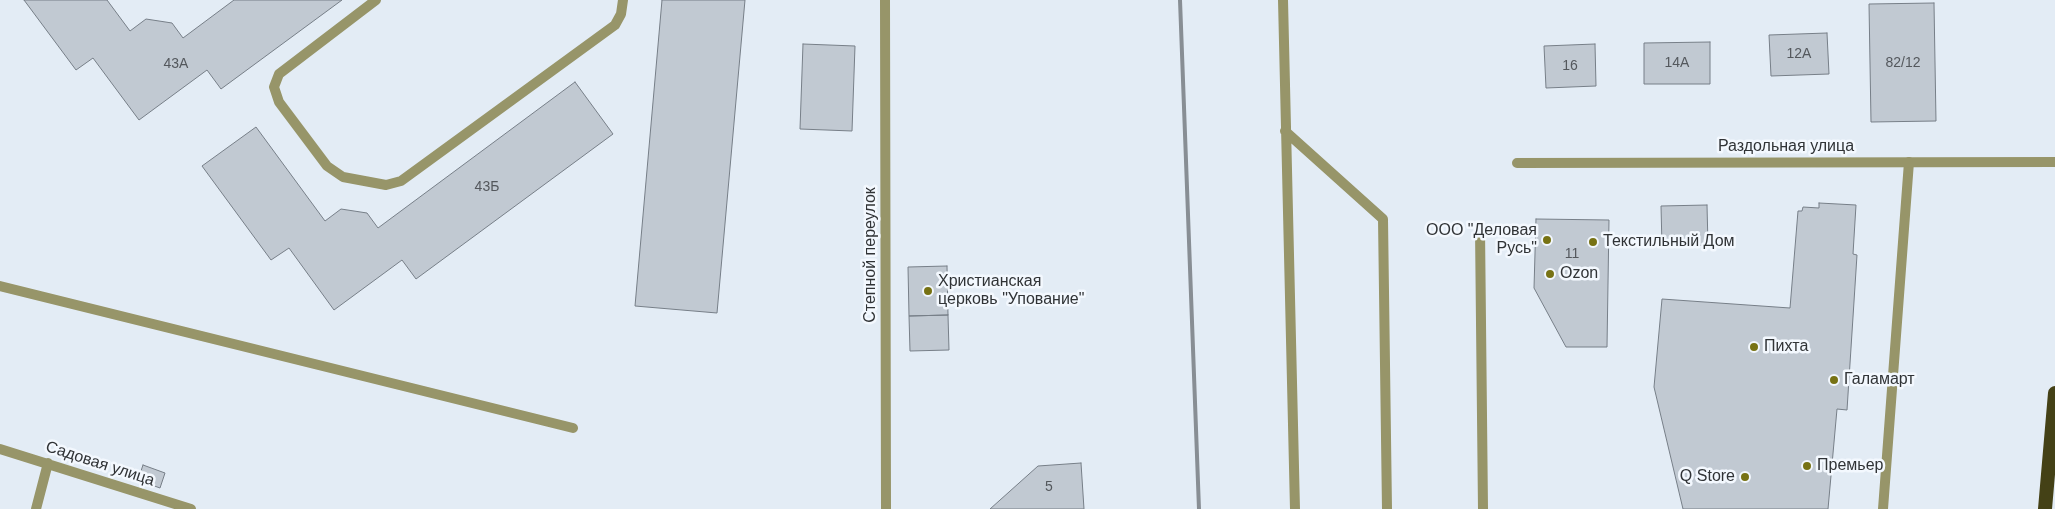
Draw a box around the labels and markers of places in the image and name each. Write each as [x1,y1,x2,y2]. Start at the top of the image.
place label: ООО "Деловая Русь" [1426,221,1537,259]
place label: Текстильный Дом [1603,232,1735,252]
marker: ООО "Деловая Русь" [1541,234,1553,246]
marker: Текстильный Дом [1587,236,1599,248]
place label: Ozon [1560,264,1598,284]
marker: Ozon [1544,268,1556,280]
place label: Христианская церковь "Упование" [938,272,1084,310]
marker: Христианская церковь "Упование" [922,285,934,297]
place label: Пихта [1764,337,1808,357]
marker: Пихта [1748,341,1760,353]
place label: Галамарт [1844,370,1915,390]
marker: Галамарт [1828,374,1840,386]
place label: Премьер [1817,456,1883,476]
marker: Премьер [1801,460,1813,472]
place label: Q Store [1680,467,1735,487]
marker: Q Store [1739,471,1751,483]

